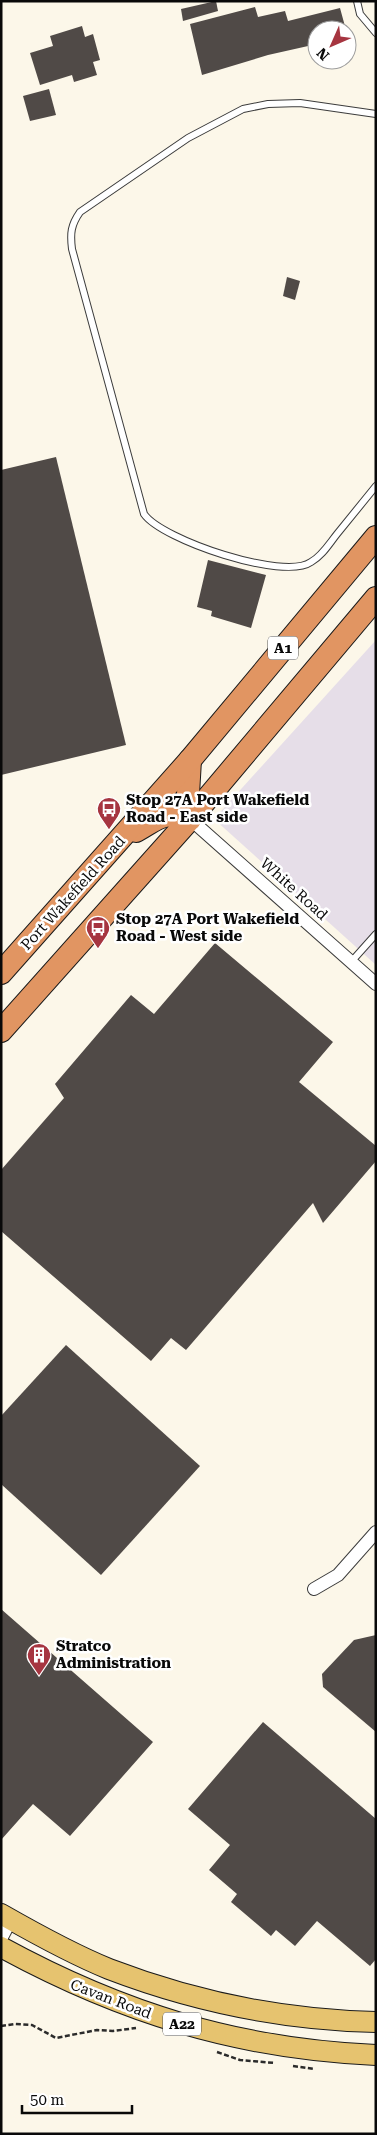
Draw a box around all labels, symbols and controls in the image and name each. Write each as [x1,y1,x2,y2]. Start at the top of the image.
north arrow [307,20,357,70]
text: N [313,45,332,64]
road number: A1 [268,636,298,660]
place label: Stop 27A Port Wakefield Road - East side [126,791,309,826]
bus stop icon: Stop 27A Port Wakefield Road - East side [96,796,122,830]
street label: Port Wakefield Road [17,832,129,954]
street label: White Road [257,854,332,924]
place label: Stop 27A Port Wakefield Road - West side [116,910,299,945]
bus stop icon: Stop 27A Port Wakefield Road - West side [85,915,111,949]
place label: Stratco Administration [56,1637,171,1672]
building icon: Stratco Administration [26,1642,52,1676]
street label: Cavan Road [68,1975,154,2023]
road number: A22 [163,2012,201,2036]
scale bar [22,2082,132,2114]
text: 50 m [30,2091,65,2109]

